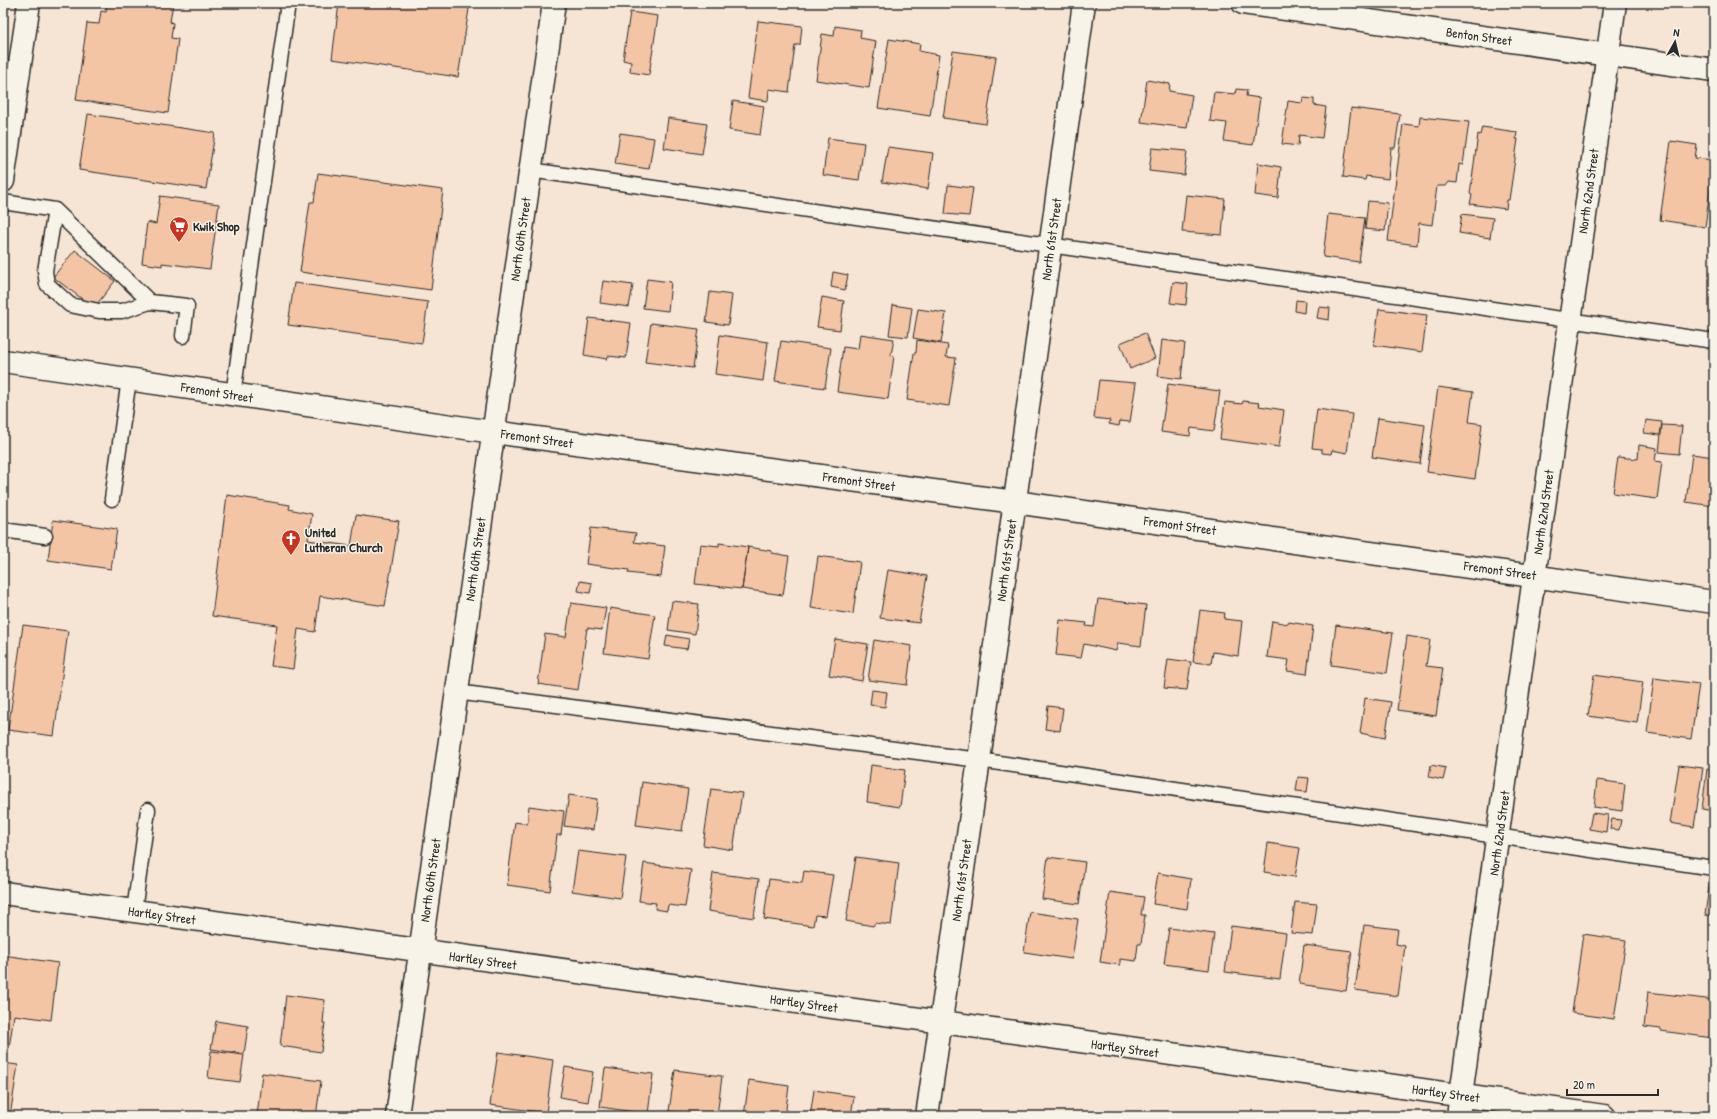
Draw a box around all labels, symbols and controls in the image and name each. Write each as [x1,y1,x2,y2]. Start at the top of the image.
street label: Benton Street [1445,22,1514,50]
north arrow [1655,22,1695,62]
text: N [1673,25,1680,39]
street label: North 62nd Street [1573,147,1603,235]
street label: North 60th Street [505,195,535,282]
street label: North 61st Street [1036,196,1066,281]
supermarket icon: Kwik Shop [168,215,190,243]
place label: Kwik Shop [193,217,240,236]
street label: Fremont Street [179,377,255,407]
street label: Fremont Street [499,424,575,452]
street label: Fremont Street [821,467,897,495]
street label: North 62nd Street [1528,468,1558,556]
street label: Fremont Street [1142,511,1218,539]
street label: North 60th Street [460,515,490,602]
street label: North 61st Street [991,517,1021,602]
place label: United Lutheran Church [305,523,383,556]
church icon: United Lutheran Church [280,528,302,556]
street label: Fremont Street [1462,556,1538,584]
street label: North 62nd Street [1484,789,1514,877]
street label: North 60th Street [415,836,445,923]
street label: North 61st Street [946,837,976,922]
street label: Hartley Street [127,901,197,929]
street label: Hartley Street [448,946,518,974]
street label: Hartley Street [769,989,839,1017]
street label: Hartley Street [1090,1034,1160,1062]
scale bar [1567,1071,1658,1097]
text: 20 m [1573,1076,1595,1093]
street label: Hartley Street [1411,1079,1481,1107]

